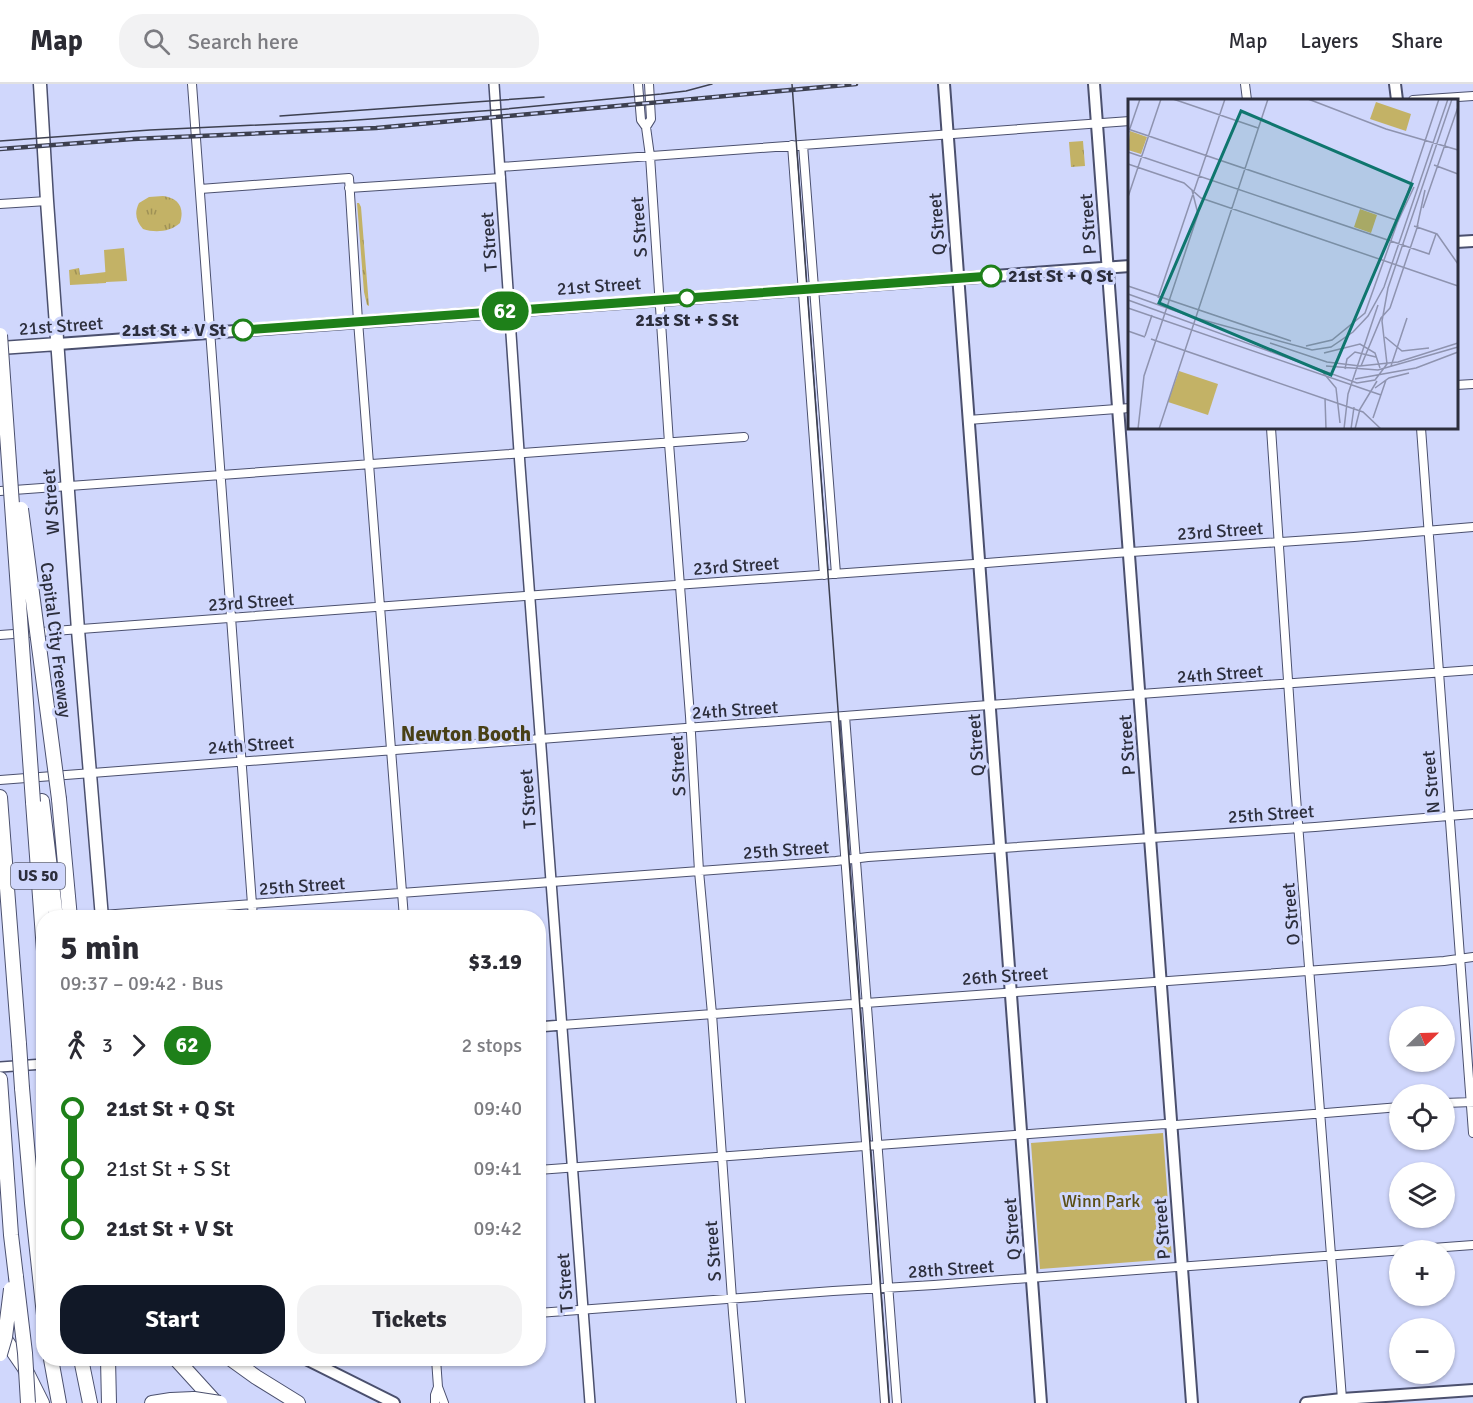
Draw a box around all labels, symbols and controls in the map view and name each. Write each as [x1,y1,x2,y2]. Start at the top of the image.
search box [119,14,539,68]
text: Map [30,24,83,58]
icon: search [140,25,173,58]
text: Search here [188,28,299,55]
text: Map [1229,28,1267,54]
text: Layers [1300,28,1358,54]
text: Share [1391,28,1443,54]
inset map [1128,99,1458,429]
street label: Q Street [924,192,950,256]
street label: P Street [1075,193,1101,255]
street label: S Street [626,196,652,258]
street label: T Street [476,211,502,273]
marker: 21st St + Q St [980,265,1002,287]
place label: 21st St + Q St [1008,265,1114,287]
street label: 21st Street [556,272,642,300]
marker: 21st St + S St [678,289,696,307]
line badge: 62 [478,292,532,330]
text: 62 [494,298,516,324]
place label: 21st St + S St [635,309,739,331]
street label: 21st Street [18,312,104,340]
place label: 21st St + V St [122,319,226,341]
marker: 21st St + V St [232,319,254,341]
street label: W Street [38,468,64,536]
street label: 23rd Street [1176,517,1264,545]
street label: 23rd Street [692,552,780,580]
street label: Capital City Freeway [36,561,77,720]
street label: 23rd Street [207,588,295,616]
street label: 24th Street [1176,660,1264,688]
street label: 24th Street [691,696,779,724]
street label: Q Street [963,713,989,777]
street label: P Street [1114,714,1140,776]
district label: Newton Booth [401,721,531,747]
street label: 24th Street [207,731,295,759]
street label: S Street [665,735,691,797]
street label: N Street [1417,750,1445,814]
street label: T Street [515,768,541,830]
street label: 25th Street [1227,800,1315,828]
street label: 25th Street [742,836,830,864]
road number: US 50 [11,863,65,889]
street label: 25th Street [258,872,346,900]
street label: O Street [1277,882,1305,946]
text: 5 min [60,928,140,969]
text: $3.19 [468,948,522,975]
street label: 26th Street [961,962,1049,990]
text: 09:37 – 09:42 · Bus [60,971,223,996]
north arrow [1389,1006,1455,1072]
map controls [1389,1006,1455,1384]
icon: walk [60,1029,93,1062]
icon: forward [122,1029,155,1062]
text: 62 [176,1032,199,1058]
text: 3 [102,1033,113,1058]
text: 2 stops [461,1033,522,1058]
button: locate [1389,1084,1455,1150]
text: 21st St + Q St [106,1095,235,1122]
text: 09:40 [473,1096,522,1121]
text: 21st St + S St [106,1155,230,1182]
text: 09:41 [473,1156,522,1181]
button: layers [1389,1162,1455,1228]
park label: Winn Park [1062,1190,1140,1212]
street label: Q Street [999,1197,1025,1261]
street label: P Street [1149,1198,1175,1260]
text: 21st St + V St [106,1215,233,1242]
text: 09:42 [473,1216,522,1241]
street label: S Street [700,1220,726,1282]
button: + [1389,1240,1455,1306]
street label: T Street [552,1252,578,1314]
street label: 28th Street [907,1255,995,1283]
button: Start [60,1285,285,1354]
button: Tickets [297,1285,522,1354]
button: − [1389,1318,1455,1384]

